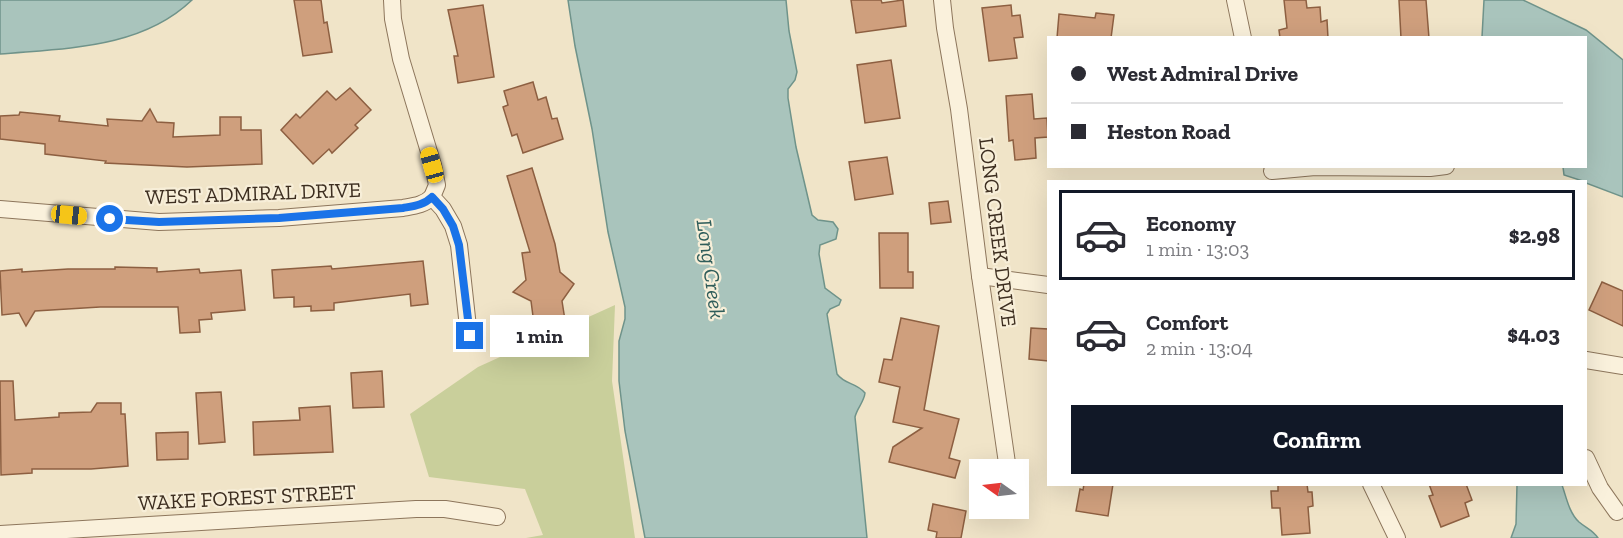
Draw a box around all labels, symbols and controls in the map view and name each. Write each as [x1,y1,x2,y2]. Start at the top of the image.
text: West Admiral Drive [1107,60,1298,87]
text: Heston Road [1107,118,1231,145]
street label: LONG CREEK DRIVE [974,136,1022,328]
car [418,145,446,185]
street label: WEST ADMIRAL DRIVE [145,177,361,209]
car [50,204,88,226]
route start [96,205,123,232]
icon: car [1074,208,1128,262]
text: Economy [1146,210,1236,237]
water label: Long Creek [691,218,731,321]
text: $2.98 [1509,222,1560,249]
text: 1 min · 13:03 [1146,237,1249,261]
icon: car [1074,307,1128,361]
text: Comfort [1146,309,1228,336]
callout: 1 min [491,315,590,357]
text: $4.03 [1507,321,1560,348]
route end [456,322,483,349]
text: 1 min [516,324,563,348]
text: 2 min · 13:04 [1146,336,1253,360]
button: Confirm [1071,405,1563,474]
north arrow [969,459,1029,519]
map controls [969,459,1029,519]
street label: WAKE FOREST STREET [137,479,357,515]

